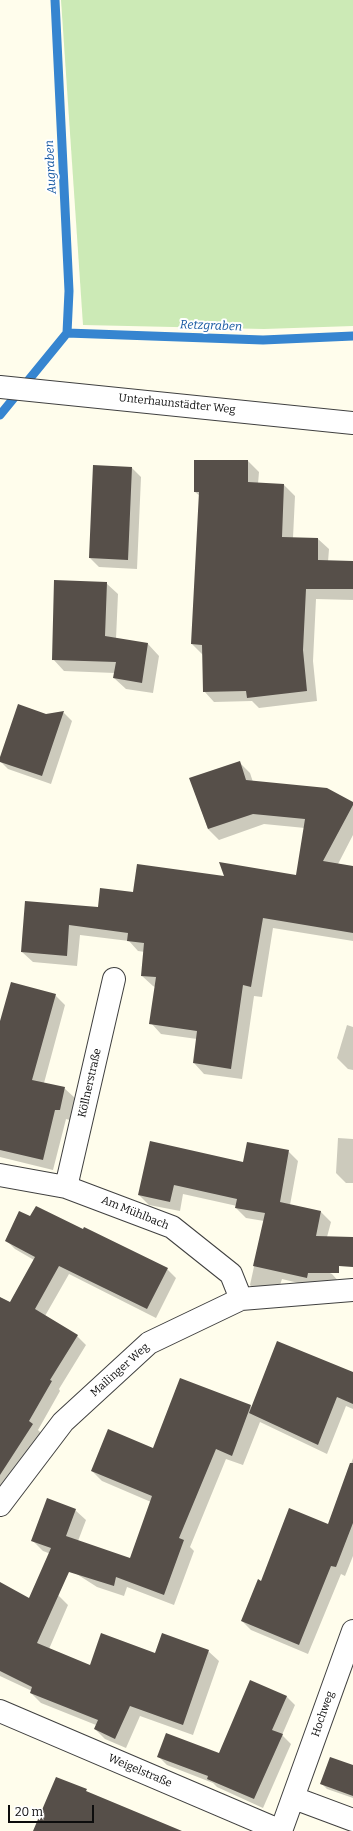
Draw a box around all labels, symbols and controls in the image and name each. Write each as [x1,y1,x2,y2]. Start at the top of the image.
water label: Augraben [42,140,60,194]
water label: Retzgraben [180,318,242,334]
street label: Unterhaunstädter Weg [118,391,236,417]
street label: Köllnerstraße [76,1047,104,1119]
street label: Am Mühlbach [99,1193,171,1233]
street label: Mailinger Weg [88,1340,152,1400]
street label: Hochweg [309,1689,337,1739]
street label: Weigelstraße [106,1752,174,1790]
scale bar [10,1797,96,1823]
text: 20 m [15,1805,43,1819]

